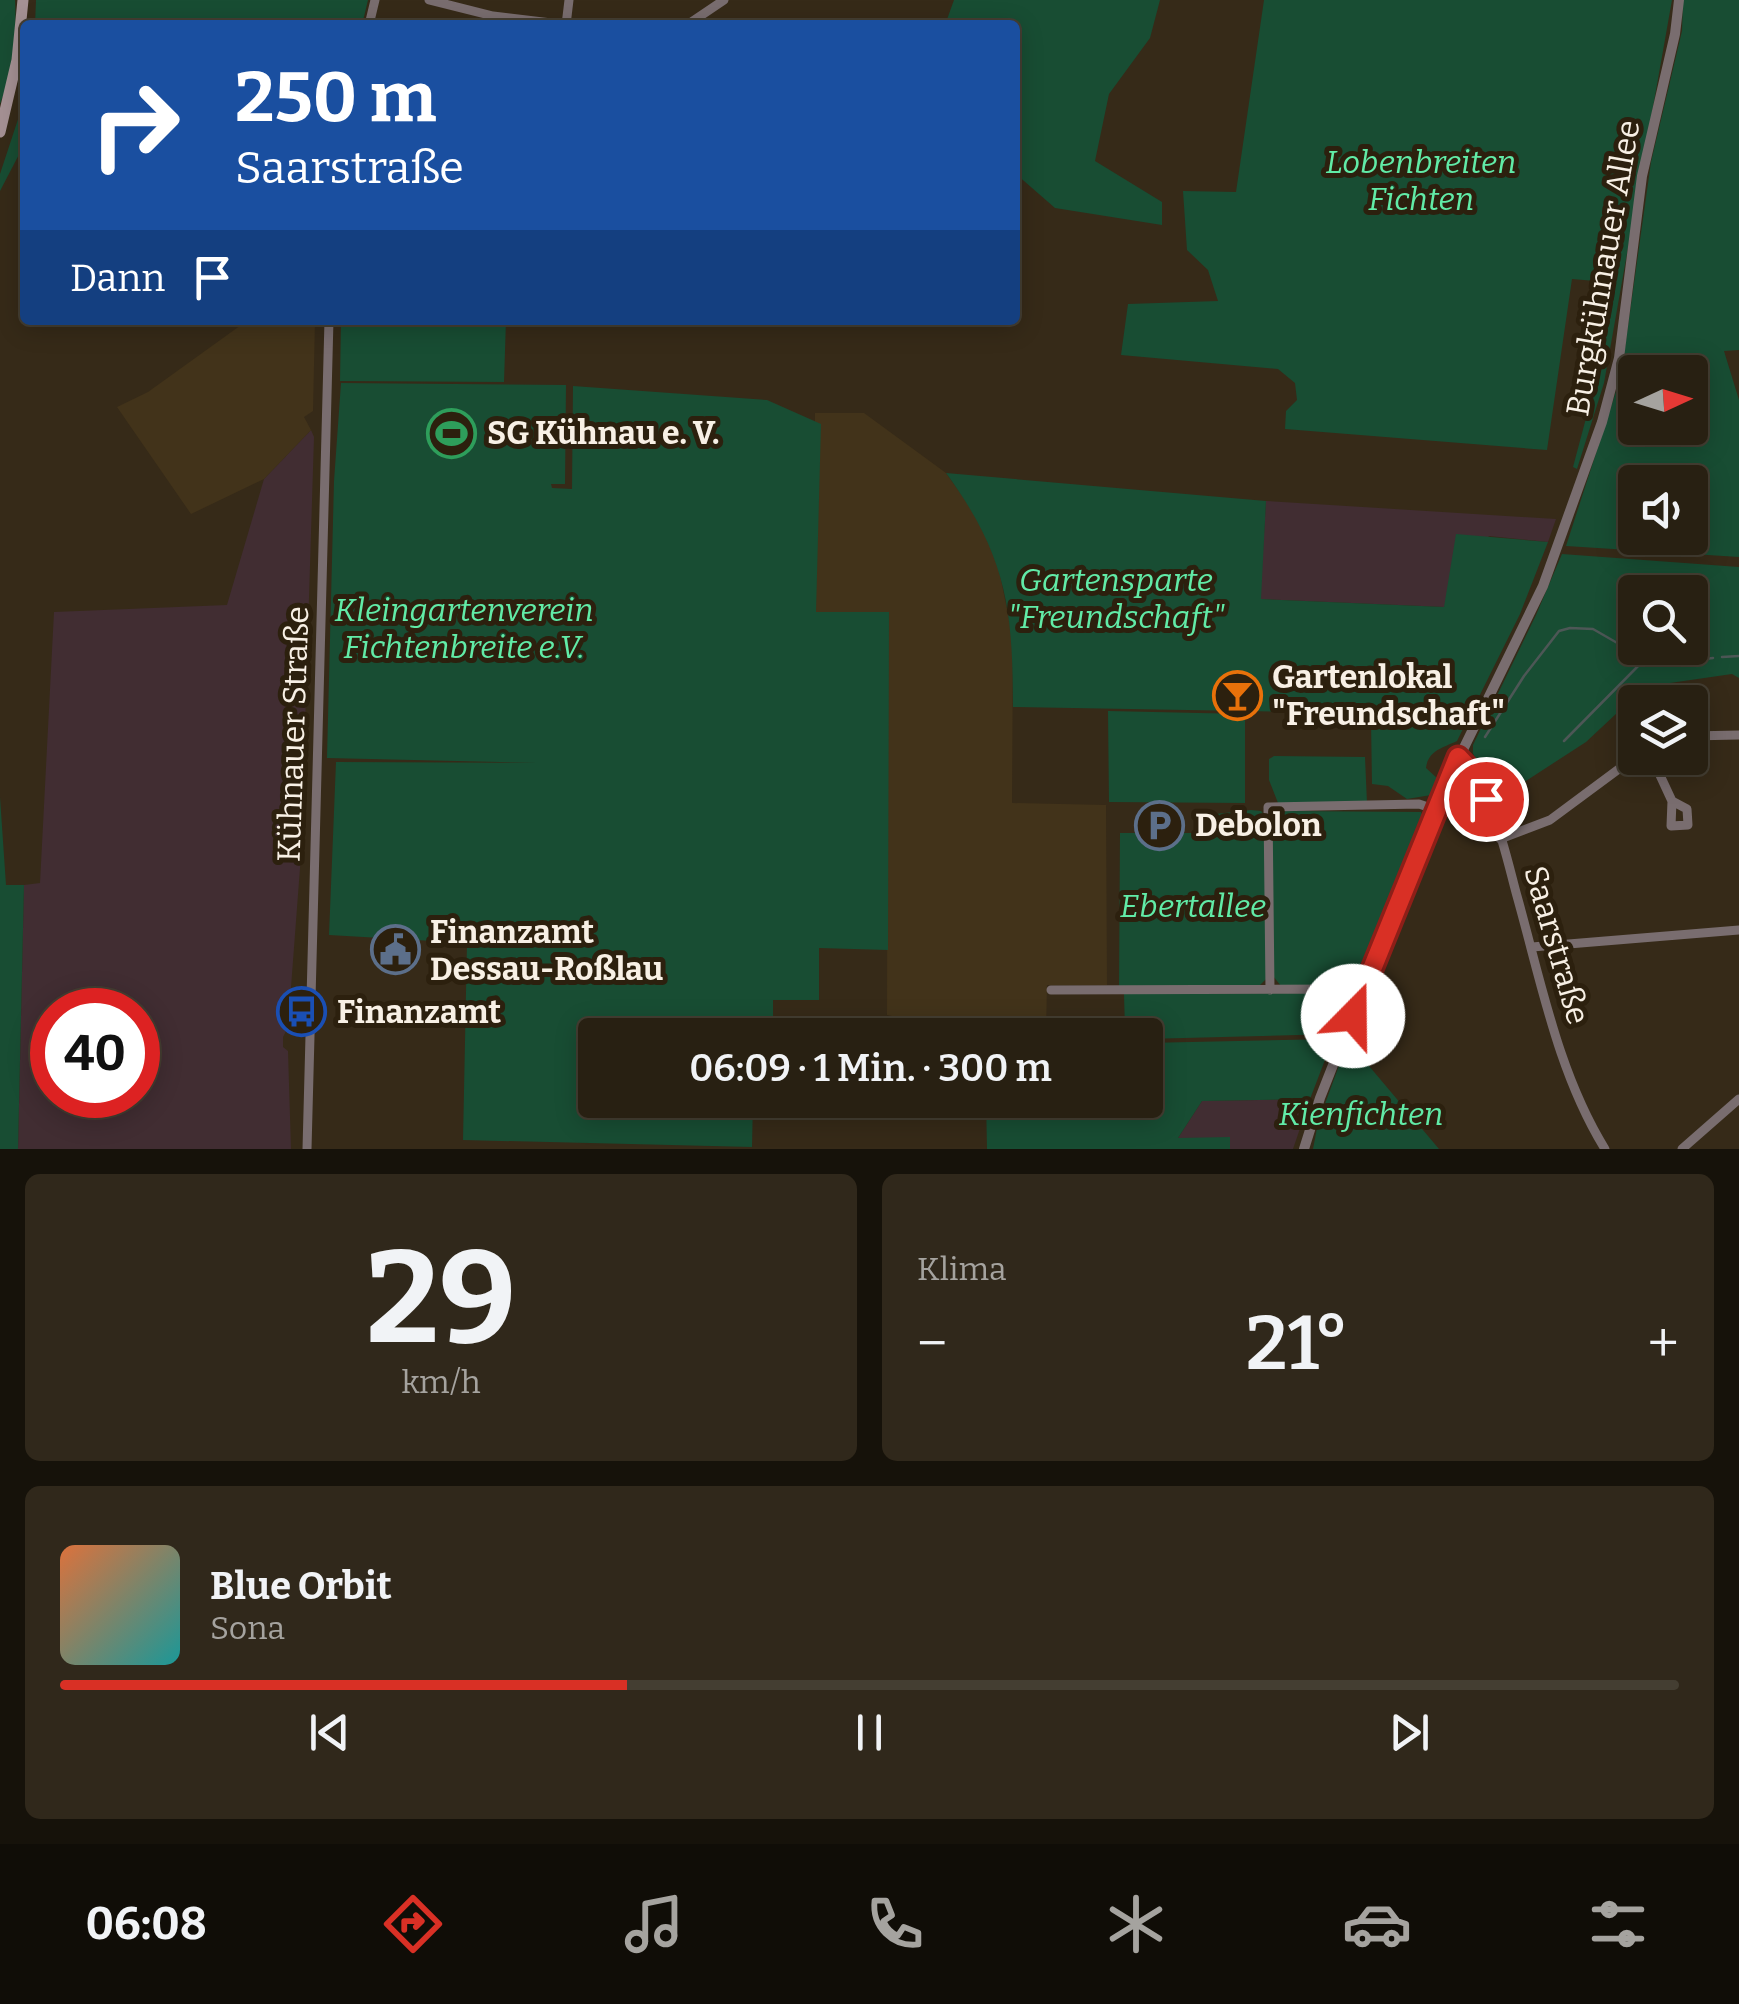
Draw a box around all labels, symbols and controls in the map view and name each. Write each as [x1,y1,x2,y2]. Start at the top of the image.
text: 250 m [235,56,437,140]
icon: right [70,60,200,190]
street label: Burgkühnauer Allee [1558,117,1648,419]
text: Saarstraße [235,141,464,195]
park label: Lobenbreiten Fichten [1326,143,1516,218]
icon: arrive [185,250,240,305]
text: Dann [70,255,165,301]
north arrow [1618,355,1708,445]
map controls [1618,355,1708,775]
sports icon: SG Kühnau e. V. [426,407,478,459]
place label: SG Kühnau e. V. [487,414,720,452]
button: sound [1618,465,1708,555]
park label: Gartensparte "Freundschaft" [1008,561,1225,636]
button: search [1618,575,1708,665]
park label: Kleingartenverein Fichtenbreite e.V. [334,591,594,666]
street label: Kühnauer Straße [270,605,316,863]
place label: Gartenlokal "Freundschaft" [1272,658,1505,733]
bar icon: Gartenlokal "Freundschaft" [1211,669,1263,721]
button: layers [1618,685,1708,775]
pin [1444,757,1529,842]
icon: arrive [1459,772,1514,827]
parking icon: Debolon [1134,799,1186,851]
place label: Debolon [1195,806,1322,844]
street label: Saarstraße [1516,862,1598,1028]
park label: Ebertallee [1120,887,1266,925]
place label: Finanzamt Dessau-Roßlau [430,913,663,988]
public building icon: Finanzamt Dessau-Roßlau [369,924,421,976]
position arrow [1301,964,1405,1068]
bus stop icon: Finanzamt [276,986,328,1038]
speed limit sign: 40 [30,988,160,1118]
place label: Finanzamt [337,993,502,1031]
text: 06:09 · 1 Min. · 300 m [689,1045,1052,1091]
park label: Kienfichten [1279,1095,1443,1133]
text: 29 [366,1220,516,1376]
text: Klima [917,1250,1006,1288]
text: 21° [1246,1299,1349,1389]
text: − [917,1311,947,1377]
text: + [1648,1311,1679,1377]
text: km/h [401,1363,481,1401]
text: Blue Orbit [210,1563,392,1609]
text: Sona [210,1609,285,1647]
icon: previous [302,1705,357,1760]
icon: pause [842,1705,897,1760]
icon: next [1382,1705,1437,1760]
icon: directions [378,1889,448,1959]
icon: music [619,1889,689,1959]
icon: phone [860,1889,930,1959]
icon: climate [1101,1889,1171,1959]
icon: car [1342,1889,1412,1959]
icon: filters [1583,1889,1653,1959]
text: 06:08 [86,1897,207,1951]

